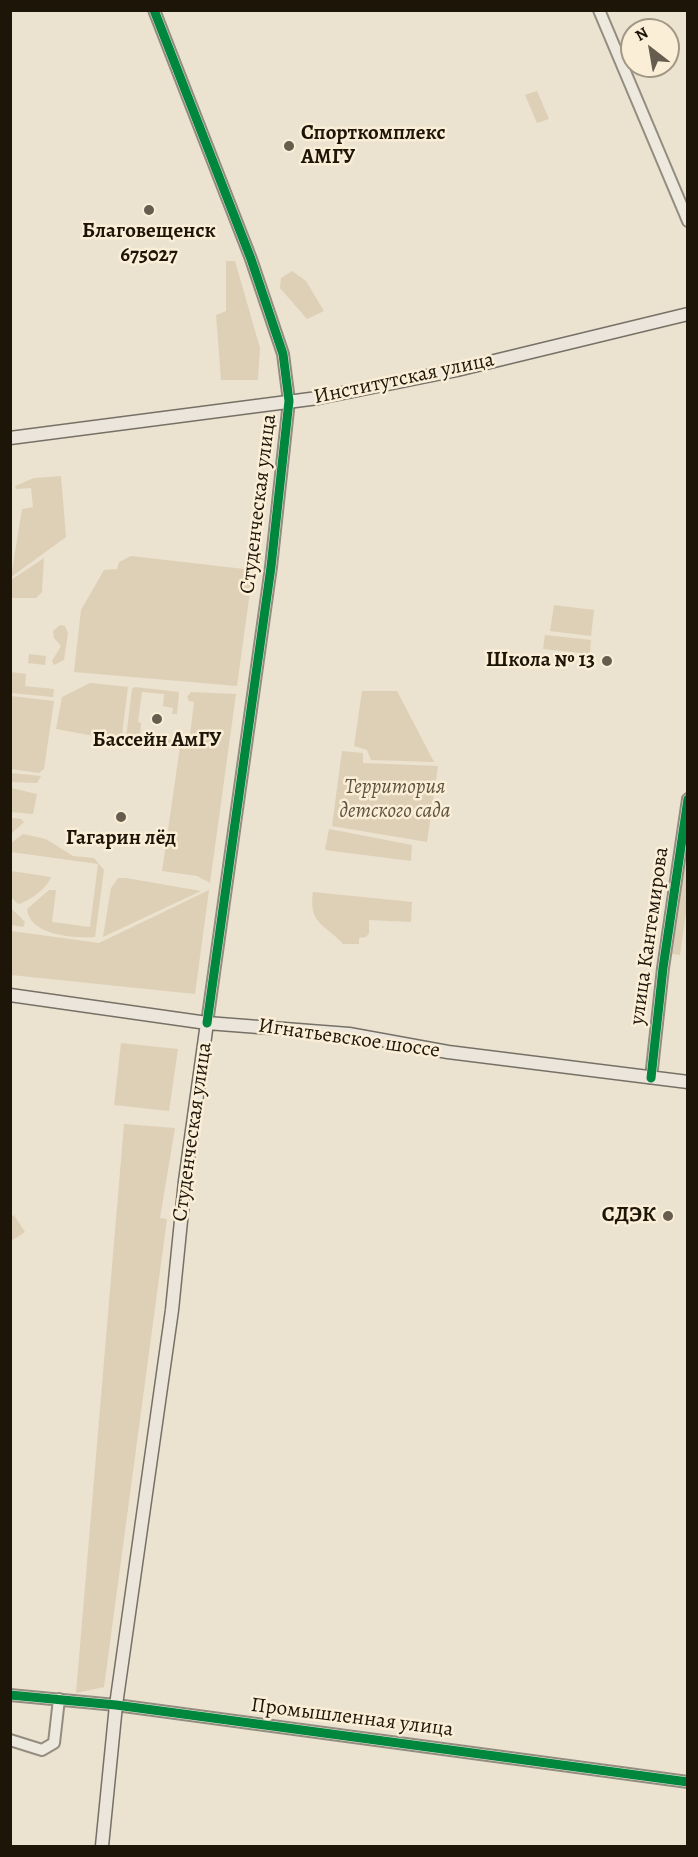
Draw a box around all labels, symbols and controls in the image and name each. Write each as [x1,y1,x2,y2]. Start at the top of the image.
north arrow [620,18,680,78]
text: N [631,22,652,47]
place label: Спорткомплекс АМГУ [301,121,446,171]
marker: Спорткомплекс АМГУ [282,139,296,153]
marker: Благовещенск 675027 [142,203,156,217]
place label: Благовещенск 675027 [82,219,216,269]
street label: Институтская улица [311,348,497,410]
street label: Студенческая улица [235,413,283,595]
place label: Школа № 13 [486,648,595,674]
marker: Школа № 13 [600,654,614,668]
marker: Бассейн АмГУ [150,712,164,726]
place label: Бассейн АмГУ [93,728,221,754]
park label: Территория детского сада [340,775,450,825]
marker: Гагарин лёд [114,810,128,824]
place label: Гагарин лёд [66,826,176,852]
street label: улица Кантемирова [625,845,675,1027]
street label: Игнатьевское шоссе [257,1014,441,1064]
street label: Студенческая улица [168,1041,218,1223]
place label: СДЭК [602,1203,656,1229]
marker: СДЭК [661,1209,675,1223]
street label: Промышленная улица [249,1693,455,1743]

